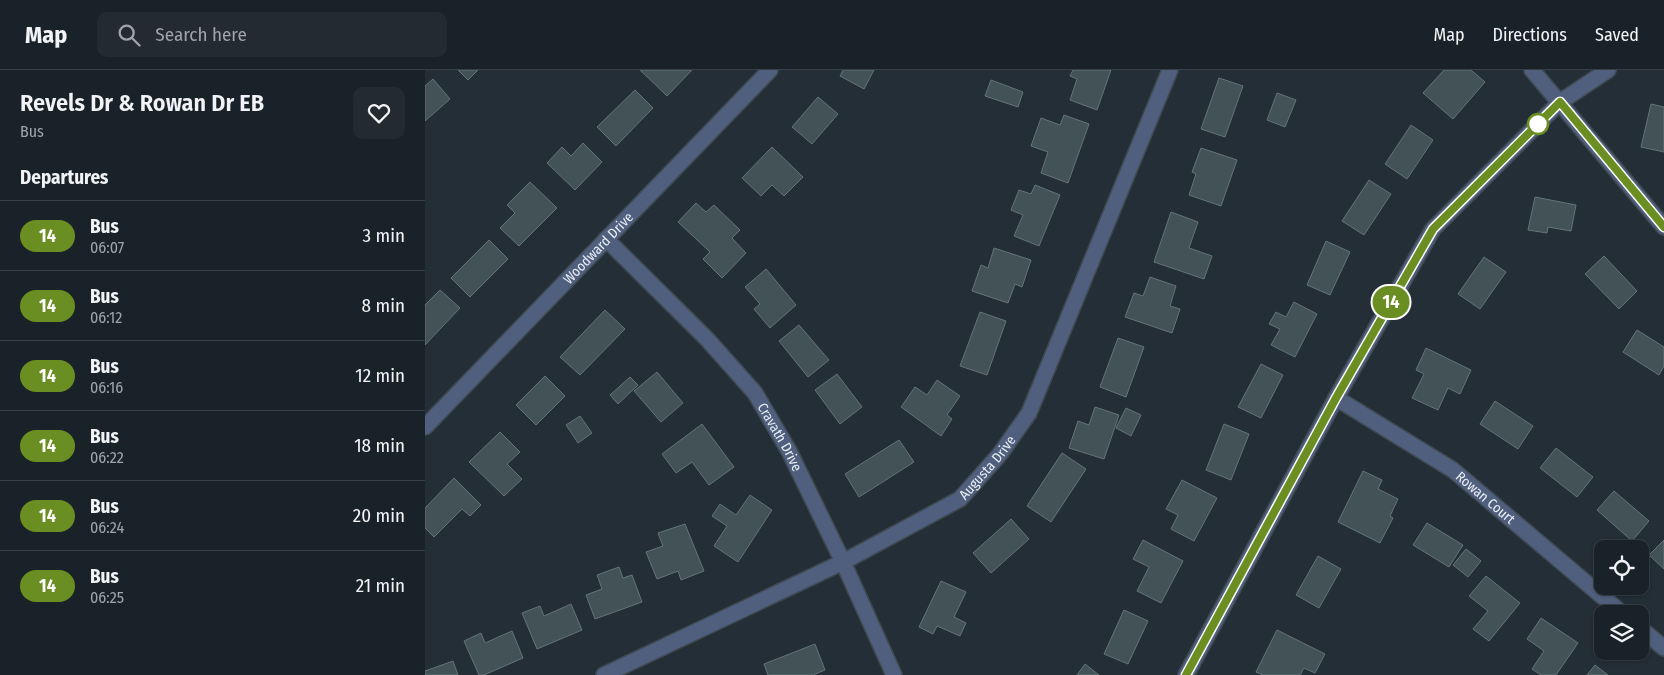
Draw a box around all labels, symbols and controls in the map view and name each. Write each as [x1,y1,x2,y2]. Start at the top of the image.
search box [97,12,447,57]
text: Map [25,21,67,49]
icon: search [115,21,143,49]
text: Search here [155,23,247,46]
text: Map [1433,24,1465,46]
text: Directions [1493,24,1567,46]
text: Saved [1595,24,1639,46]
button: heart [353,87,405,139]
text: Revels Dr & Rowan Dr EB [20,89,264,117]
unlabelled marker [1527,113,1549,135]
text: Bus [20,122,44,141]
text: Departures [20,166,108,189]
street label: Woodward Drive [559,208,637,287]
text: Bus [90,215,119,238]
text: 3 min [363,224,405,247]
text: 14 [39,225,56,247]
text: 06:07 [90,238,124,257]
text: Bus [90,285,119,308]
line badge: 14 [1369,286,1413,318]
text: 14 [1383,291,1399,313]
text: 8 min [362,294,405,317]
text: 14 [39,295,56,317]
text: 06:12 [90,308,122,327]
text: Bus [90,355,119,378]
text: 12 min [355,364,405,387]
text: 14 [39,365,56,387]
text: 06:16 [90,378,123,397]
street label: Cravath Drive [754,400,806,474]
text: Bus [90,425,119,448]
street label: Augusta Drive [955,432,1019,503]
text: 18 min [354,434,405,457]
text: 14 [39,435,56,457]
text: 06:22 [90,448,124,467]
street label: Rowan Court [1452,468,1519,528]
text: Bus [90,495,119,518]
text: 20 min [353,504,405,527]
text: 14 [39,505,56,527]
text: 06:24 [90,518,124,537]
map controls [1594,540,1649,660]
button: locate [1594,540,1649,595]
text: Bus [90,565,119,588]
text: 21 min [356,574,405,597]
text: 14 [39,575,56,597]
text: 06:25 [90,588,124,607]
button: layers [1594,605,1649,660]

